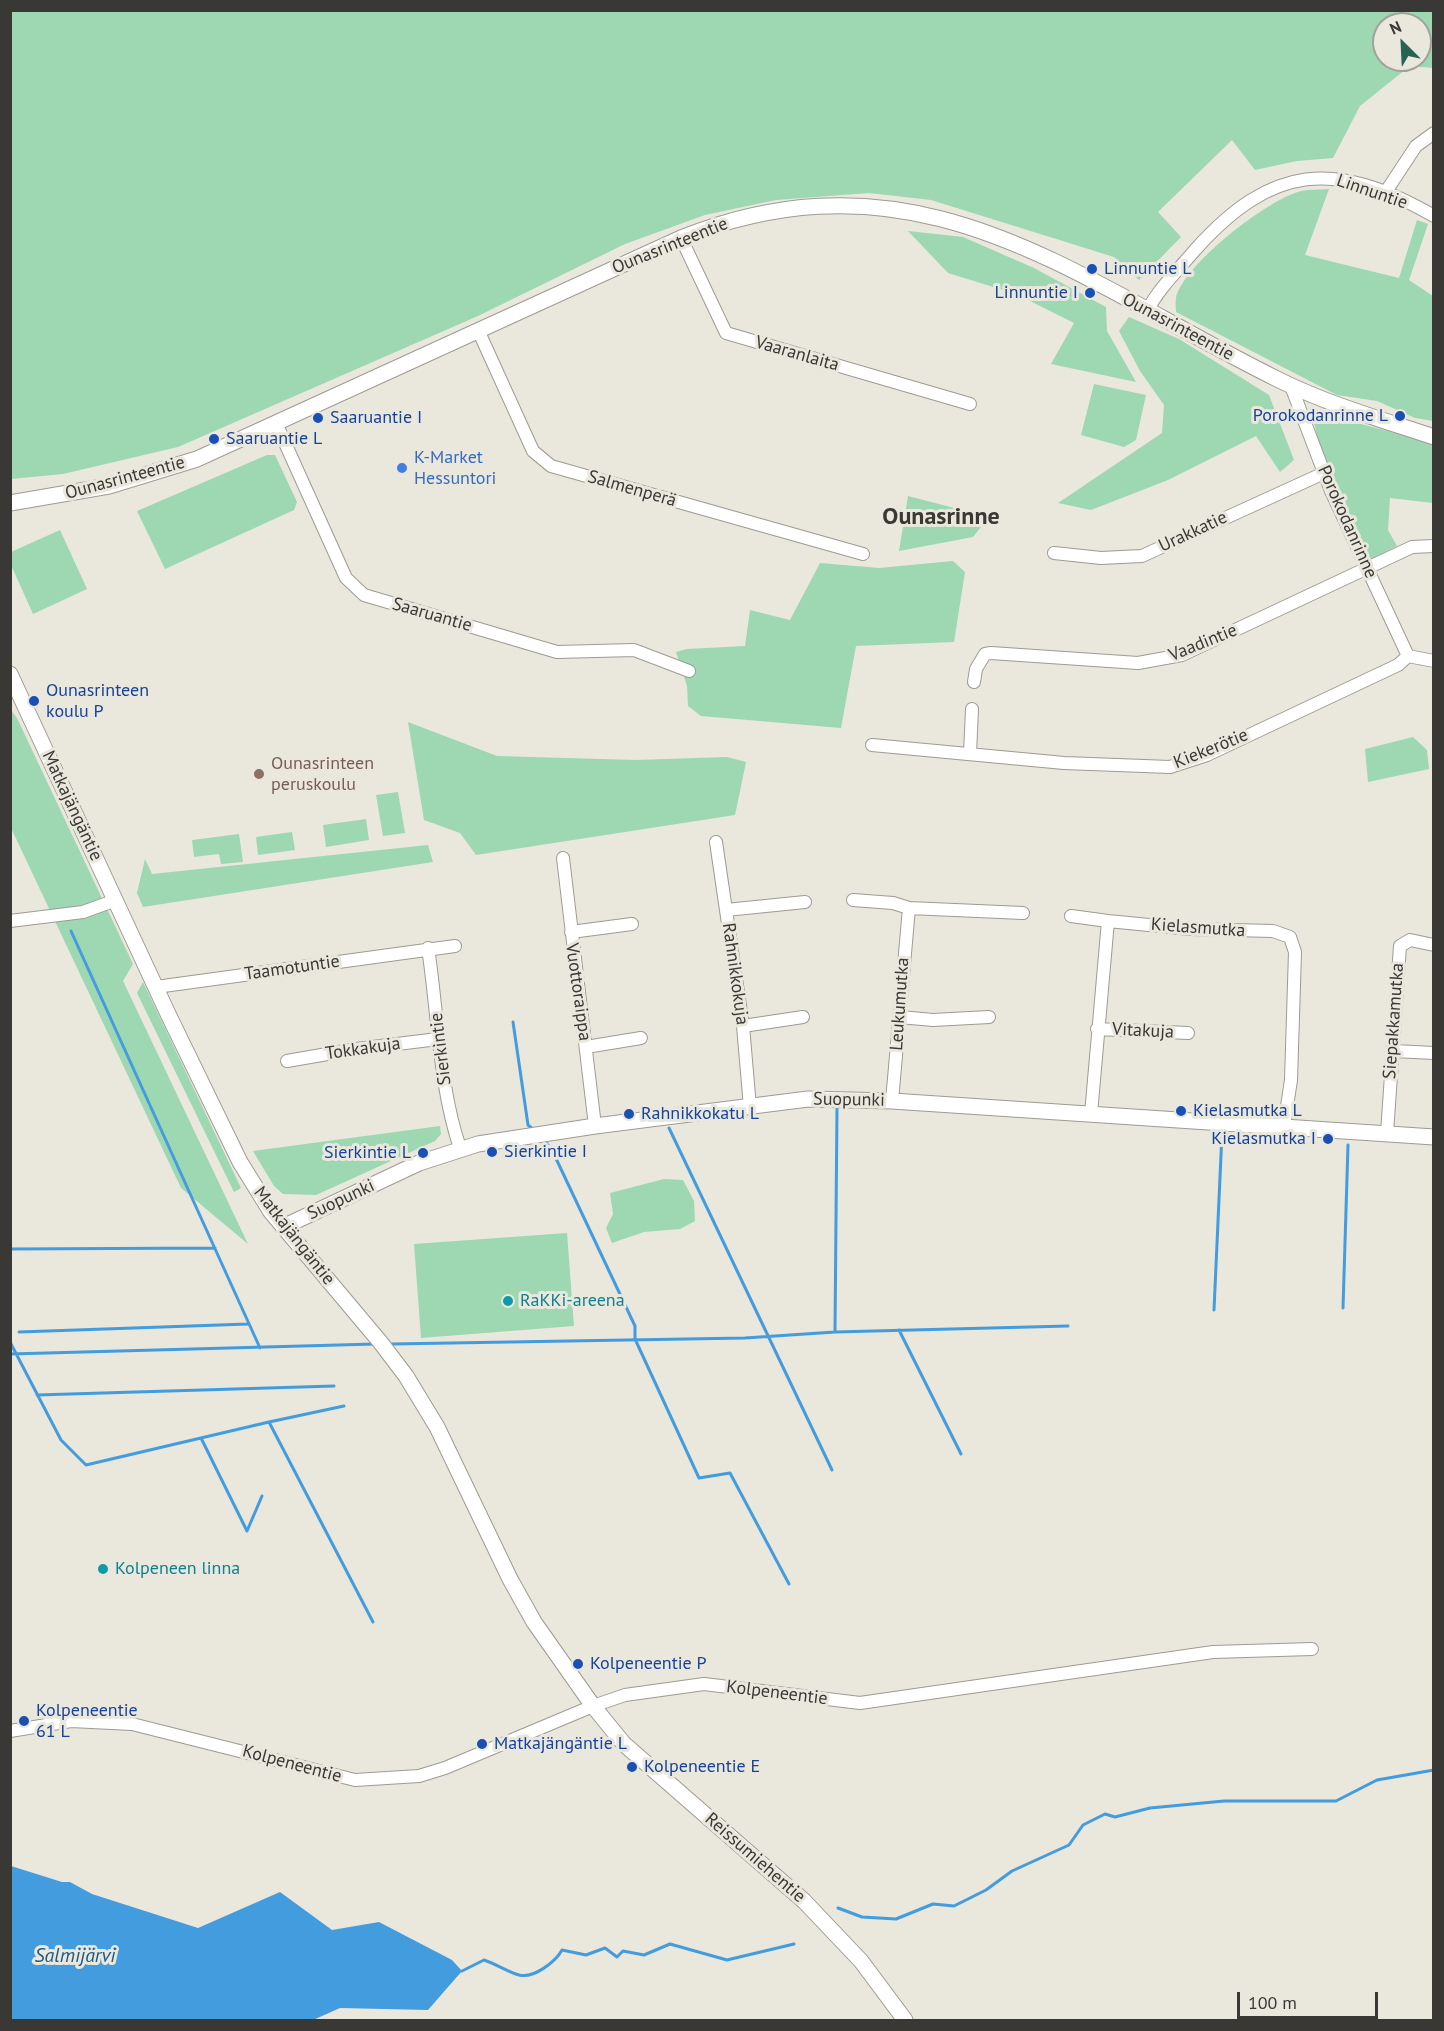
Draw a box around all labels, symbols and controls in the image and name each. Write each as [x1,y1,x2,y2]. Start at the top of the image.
north arrow [1372,12,1432,72]
text: N [1387,16,1404,39]
street label: Linnuntie [1334,170,1410,214]
street label: Ounasrinteentie [609,213,731,279]
place label: Linnuntie L [1104,258,1192,280]
marker: Linnuntie L [1085,262,1099,276]
place label: Linnuntie I [995,282,1078,304]
marker: Linnuntie I [1083,286,1097,300]
street label: Ounasrinteentie [1119,289,1237,365]
street label: Vaaranlaita [753,332,841,376]
place label: Porokodanrinne L [1253,405,1388,427]
place label: Saaruantie I [330,407,422,429]
marker: Porokodanrinne L [1393,409,1407,423]
marker: Saaruantie I [311,411,325,425]
place label: Saaruantie L [226,428,322,450]
marker: Saaruantie L [207,432,221,446]
place label: K-Market Hessuntori [414,447,496,490]
street label: Ounasrinteentie [63,452,187,504]
marker: K-Market Hessuntori [395,461,409,475]
street label: Porokodanrinne [1313,462,1381,582]
street label: Salmenperä [585,466,679,512]
district label: Ounasrinne [882,503,1000,531]
street label: Urakkatie [1155,507,1231,557]
street label: Saaruantie [390,593,474,637]
street label: Vaadintie [1166,620,1240,666]
place label: Ounasrinteen koulu P [46,680,149,722]
marker: Ounasrinteen koulu P [27,694,41,708]
street label: Kiekerötie [1171,724,1251,774]
street label: Matkajängäntie [37,748,107,864]
place label: Ounasrinteen peruskoulu [271,753,374,795]
marker: Ounasrinteen peruskoulu [252,767,266,781]
street label: Kielasmutka [1150,914,1246,942]
street label: Rahnikkokuja [717,922,753,1026]
street label: Vuottoraippa [560,942,596,1042]
street label: Taamotuntie [243,951,341,985]
street label: Leukumutka [886,957,914,1051]
street label: Siepakkamutka [1379,962,1409,1080]
street label: Sierkintie [426,1011,456,1087]
street label: Vitakuja [1111,1019,1175,1043]
street label: Tokkakuja [324,1033,402,1065]
street label: Suopunki [813,1089,885,1111]
place label: Kielasmutka L [1193,1100,1302,1122]
place label: Rahnikkokatu L [641,1103,759,1125]
marker: Kielasmutka L [1174,1104,1188,1118]
marker: Rahnikkokatu L [622,1107,636,1121]
place label: Kielasmutka I [1211,1128,1316,1150]
marker: Kielasmutka I [1321,1132,1335,1146]
place label: Sierkintie I [504,1141,587,1163]
place label: Sierkintie L [324,1142,411,1164]
marker: Sierkintie I [485,1145,499,1159]
marker: Sierkintie L [416,1146,430,1160]
street label: Suopunki [304,1175,378,1225]
street label: Matkajängäntie [249,1183,339,1289]
place label: RaKKi-areena [520,1290,625,1312]
marker: RaKKi-areena [501,1294,515,1308]
place label: Kolpeneen linna [115,1558,240,1580]
marker: Kolpeneen linna [96,1562,110,1576]
place label: Kolpeneentie P [590,1653,707,1675]
marker: Kolpeneentie P [571,1657,585,1671]
street label: Kolpeneentie [725,1676,829,1710]
place label: Kolpeneentie 61 L [36,1700,138,1742]
marker: Kolpeneentie 61 L [17,1714,31,1728]
place label: Matkajängäntie L [494,1733,627,1755]
marker: Matkajängäntie L [475,1737,489,1751]
street label: Kolpeneentie [240,1740,344,1788]
place label: Kolpeneentie E [644,1756,760,1778]
marker: Kolpeneentie E [625,1760,639,1774]
street label: Reissumiehentie [700,1808,810,1908]
water label: Salmijärvi [34,1944,116,1968]
scale bar [1240,1980,1381,2018]
text: 100 m [1248,1991,1297,2014]

